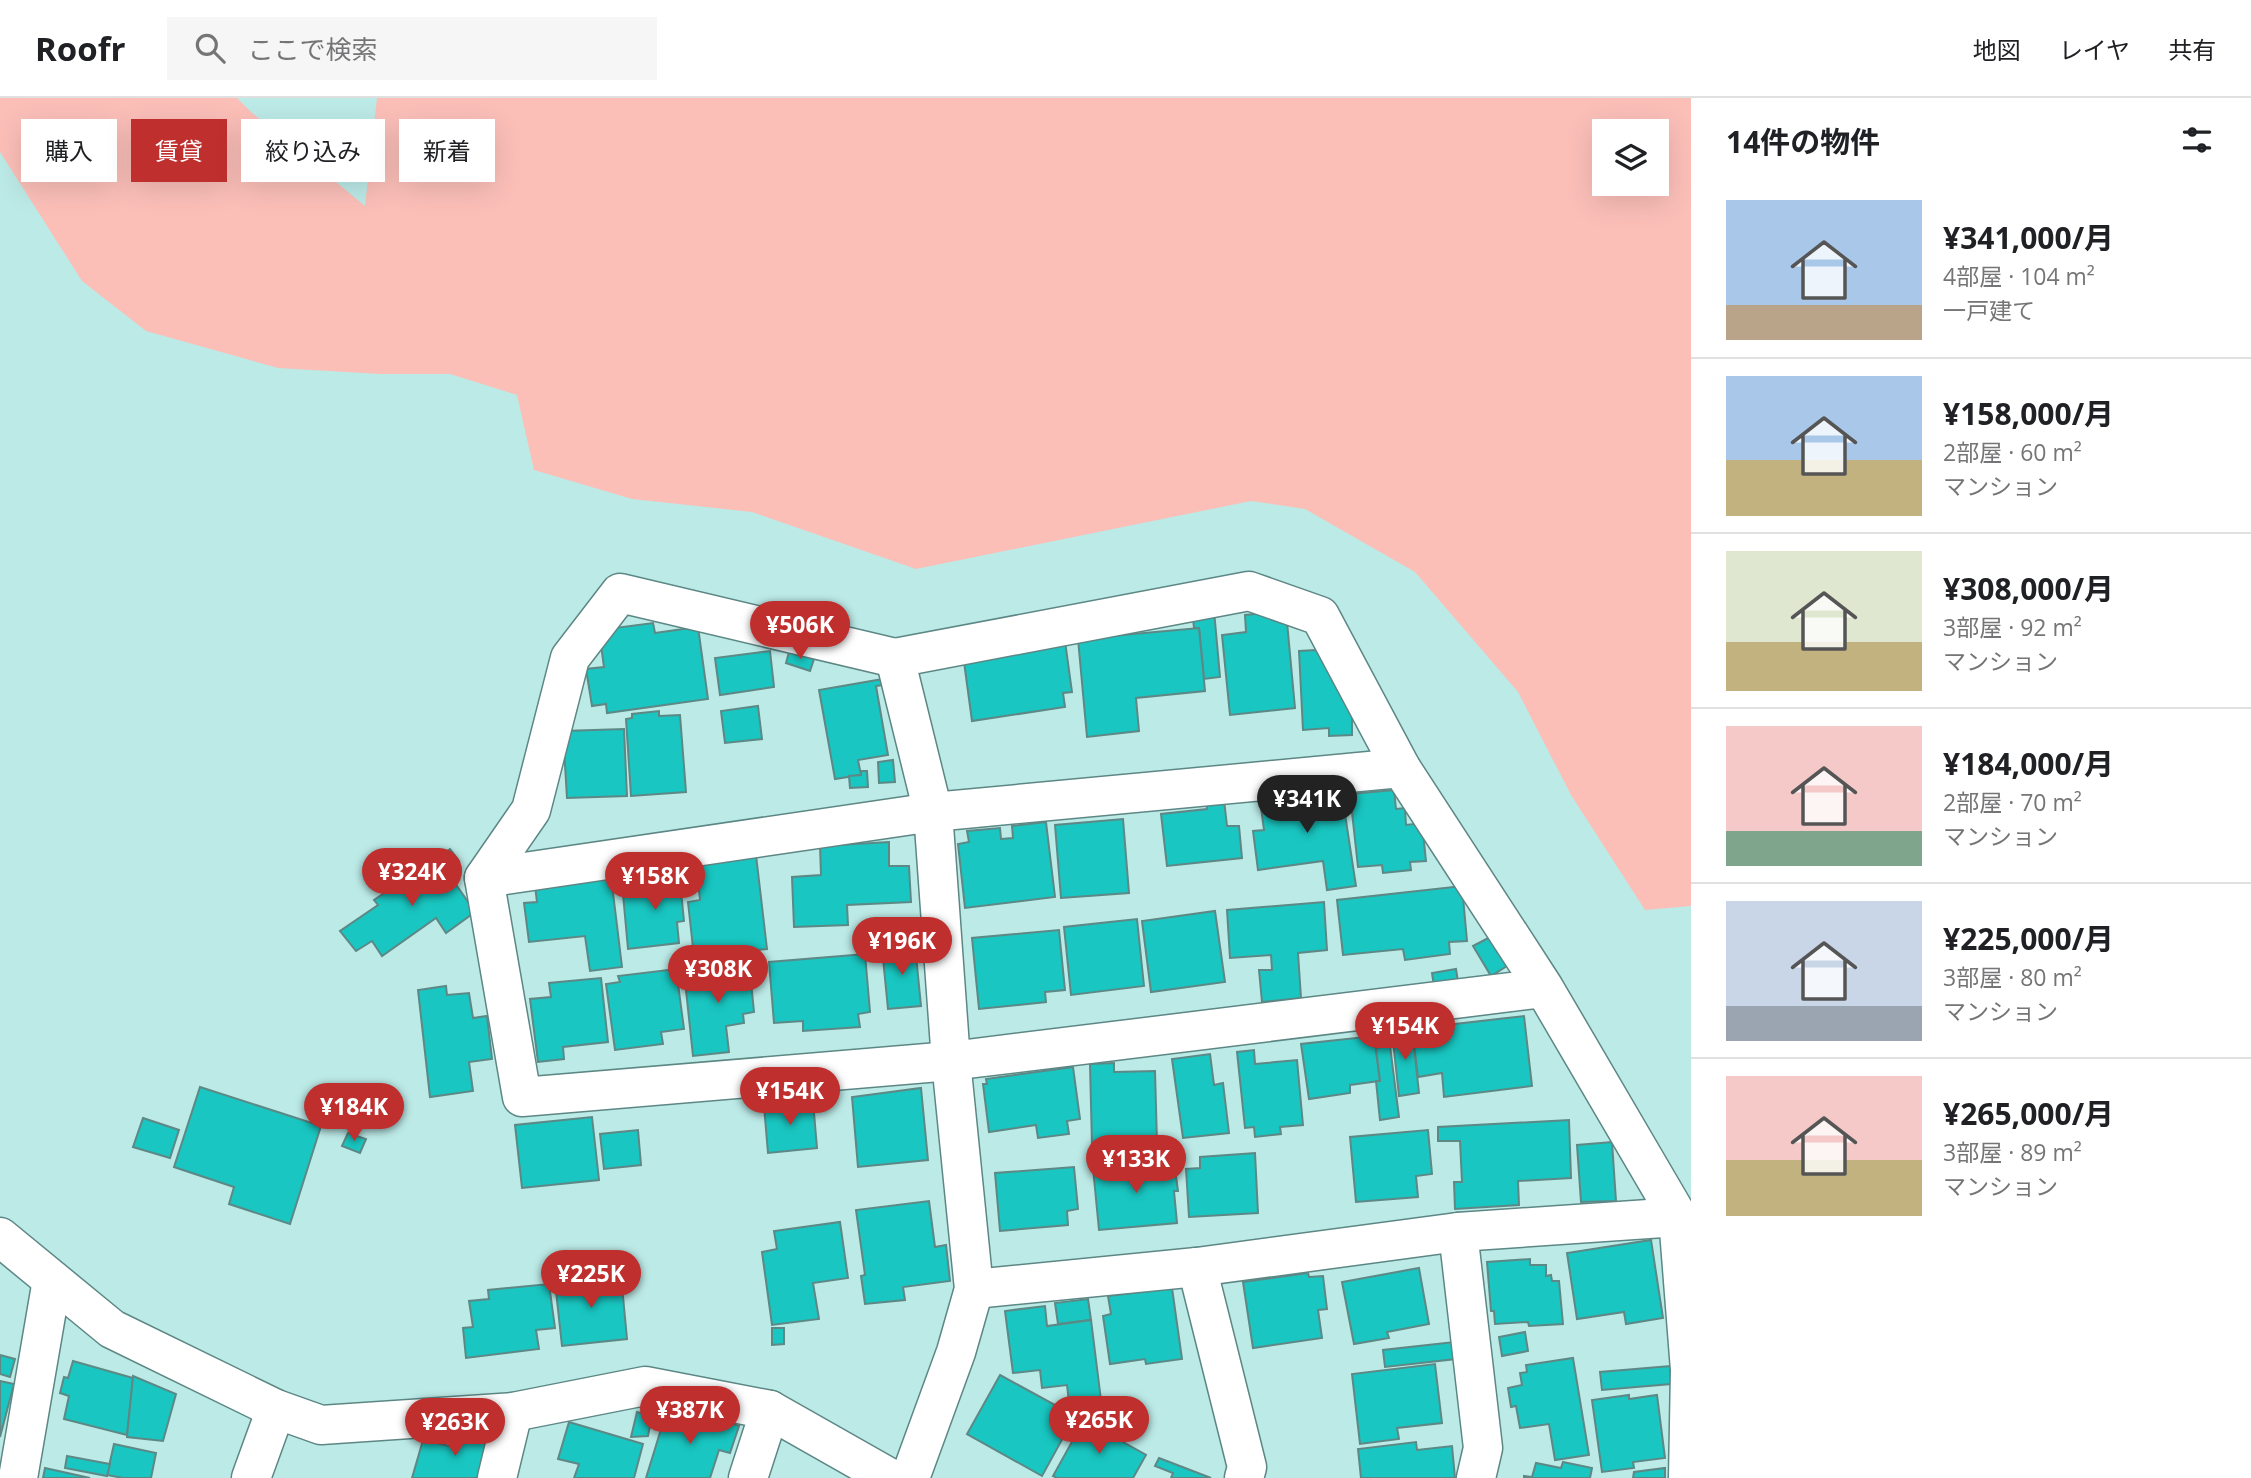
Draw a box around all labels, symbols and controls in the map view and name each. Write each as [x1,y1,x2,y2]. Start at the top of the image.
search box [167,17,657,80]
text: Roofr [35,26,125,71]
icon: search [191,29,229,67]
text: ここで検索 [247,31,377,67]
text: 地図 [1973,33,2021,66]
text: レイヤ [2059,33,2130,66]
text: 共有 [2168,33,2216,66]
chip: 購入 [21,119,117,182]
chip: 賃貸 [131,119,227,182]
chip: 絞り込み [241,119,385,182]
chip: 新着 [399,119,495,182]
map controls [1592,119,1669,196]
button: layers [1592,119,1669,196]
text: 14件の物件 [1726,121,1880,162]
icon: filters [2178,121,2216,159]
text: ¥341,000/月 [1943,217,2114,258]
icon: home [1782,228,1866,312]
text: 4部屋 · 104 m² [1943,260,2095,292]
text: 一戸建て [1943,294,2035,326]
text: ¥158,000/月 [1943,393,2114,434]
icon: home [1782,404,1866,488]
text: 2部屋 · 60 m² [1943,436,2082,468]
text: マンション [1943,470,2058,502]
text: ¥308,000/月 [1943,568,2114,609]
icon: home [1782,579,1866,663]
pin: ¥506K [751,602,849,661]
text: ¥506K [766,608,834,640]
text: 3部屋 · 92 m² [1943,611,2082,643]
text: マンション [1943,645,2058,677]
text: ¥184,000/月 [1943,743,2114,784]
icon: home [1782,754,1866,838]
pin: ¥341K [1258,776,1356,835]
text: ¥341K [1273,782,1341,814]
text: 2部屋 · 70 m² [1943,786,2082,818]
text: マンション [1943,820,2058,852]
pin: ¥324K [363,848,461,908]
pin: ¥158K [606,852,704,912]
text: ¥324K [378,855,446,887]
text: ¥158K [621,859,689,891]
pin: ¥196K [853,918,951,977]
text: ¥225,000/月 [1943,918,2114,959]
text: ¥196K [868,924,936,956]
icon: home [1782,929,1866,1013]
pin: ¥308K [669,946,767,1005]
text: ¥308K [684,952,752,984]
text: 3部屋 · 80 m² [1943,961,2082,993]
text: マンション [1943,995,2058,1027]
pin: ¥154K [1356,1002,1454,1062]
text: ¥154K [1371,1009,1439,1041]
pin: ¥154K [741,1068,839,1127]
text: ¥154K [756,1074,824,1106]
pin: ¥184K [305,1084,403,1143]
text: ¥184K [320,1090,388,1122]
text: ¥265,000/月 [1943,1093,2114,1134]
icon: home [1782,1104,1866,1188]
pin: ¥133K [1087,1136,1185,1195]
text: 3部屋 · 89 m² [1943,1136,2082,1168]
text: ¥133K [1102,1142,1170,1174]
text: マンション [1943,1170,2058,1202]
pin: ¥225K [542,1250,640,1310]
text: ¥225K [557,1257,625,1289]
pin: ¥387K [641,1386,739,1446]
text: ¥387K [656,1393,724,1425]
pin: ¥265K [1050,1396,1148,1456]
pin: ¥263K [406,1398,504,1458]
text: ¥265K [1065,1403,1133,1435]
text: ¥263K [421,1405,489,1437]

